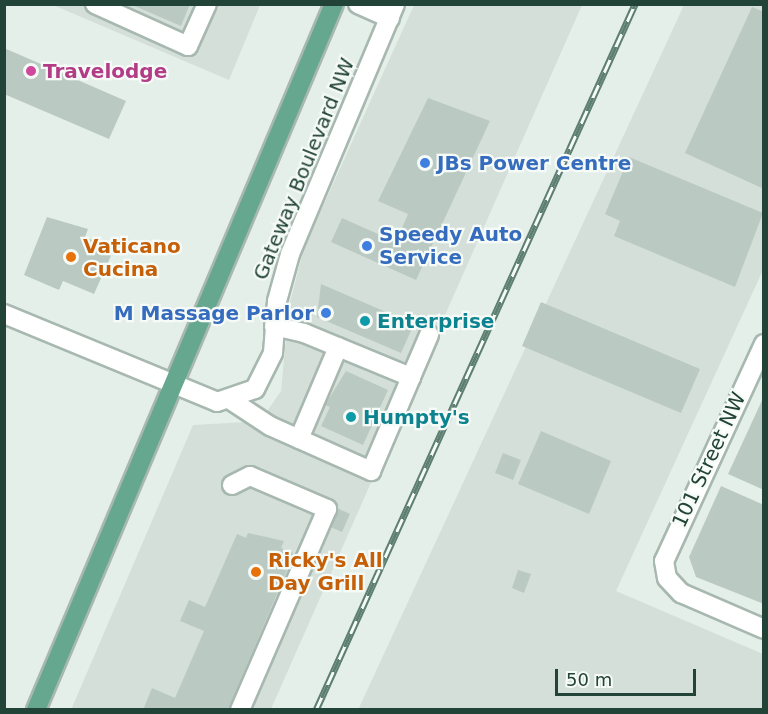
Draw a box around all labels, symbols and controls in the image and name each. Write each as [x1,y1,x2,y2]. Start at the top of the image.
street label: Gateway Boulevard NW [248,55,360,283]
place label: Travelodge [43,59,167,83]
marker: Travelodge [24,64,38,78]
place label: JBs Power Centre [437,151,631,175]
marker: JBs Power Centre [418,156,432,170]
place label: Speedy Auto Service [379,222,522,269]
place label: Vaticano Cucina [83,234,181,281]
marker: Speedy Auto Service [360,239,374,253]
marker: Vaticano Cucina [64,250,78,264]
place label: M Massage Parlor [114,301,314,325]
marker: M Massage Parlor [319,306,333,320]
place label: Enterprise [377,309,494,333]
marker: Enterprise [358,314,372,328]
street label: 101 Street NW [667,389,751,531]
place label: Humpty's [363,405,470,429]
marker: Humpty's [344,410,358,424]
place label: Ricky's All Day Grill [268,548,383,595]
marker: Ricky's All Day Grill [249,565,263,579]
scale bar [558,657,699,695]
text: 50 m [566,669,612,690]

